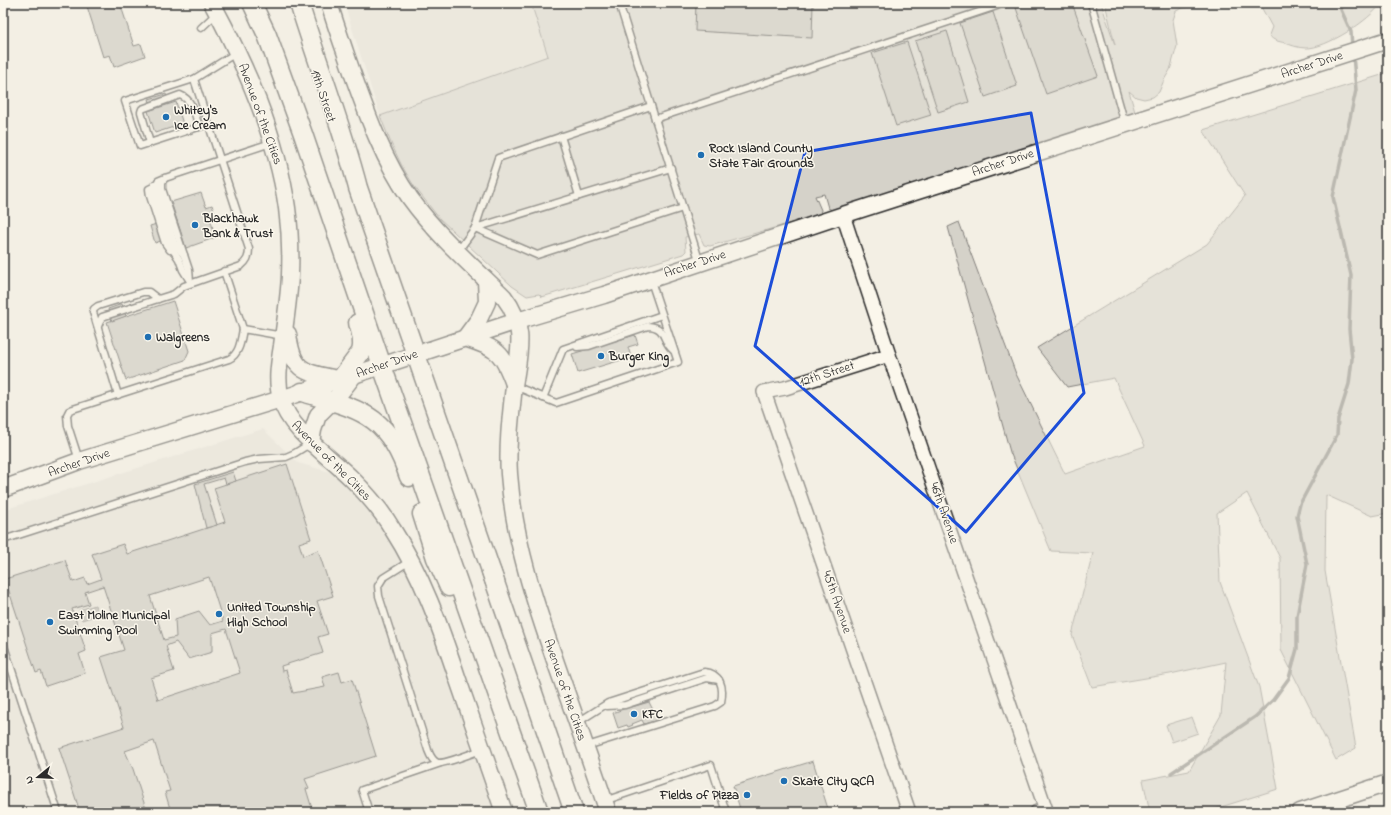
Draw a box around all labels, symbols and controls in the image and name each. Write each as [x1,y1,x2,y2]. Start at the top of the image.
street label: Archer Drive [1279,46,1346,84]
street label: Avenue of the Cities [233,61,287,168]
street label: 19th Street [305,67,341,125]
place label: Whitey's Ice Cream [174,101,226,135]
marker: Whitey's Ice Cream [161,112,171,122]
place label: Rock Island County State Fair Grounds [708,139,814,173]
street label: Archer Drive [970,144,1037,182]
marker: Rock Island County State Fair Grounds [696,150,706,160]
place label: Blackhawk Bank & Trust [202,209,274,243]
marker: Blackhawk Bank & Trust [190,220,200,230]
street label: Archer Drive [662,245,729,283]
place label: Walgreens [156,328,210,349]
marker: Walgreens [143,332,153,342]
street label: Archer Drive [354,345,421,383]
place label: Burger King [608,347,669,368]
marker: Burger King [596,351,606,361]
street label: 12th Street [797,356,858,392]
street label: Avenue of the Cities [287,417,376,506]
street label: Archer Drive [46,444,113,482]
street label: 46th Avenue [925,480,963,546]
street label: 45th Avenue [817,568,857,636]
place label: United Township High School [227,598,316,634]
place label: East Moline Municipal Swimming Pool [58,606,170,642]
marker: United Township High School [214,609,224,619]
marker: East Moline Municipal Swimming Pool [45,617,55,627]
street label: Avenue of the Cities [539,637,591,744]
place label: KFC [642,705,663,724]
marker: KFC [629,709,639,719]
north arrow [18,757,58,797]
place label: Skate City QCA [792,772,874,793]
text: N [21,774,38,786]
marker: Skate City QCA [779,776,789,786]
place label: Fields of Pizza [659,786,739,805]
marker: Fields of Pizza [742,790,752,800]

